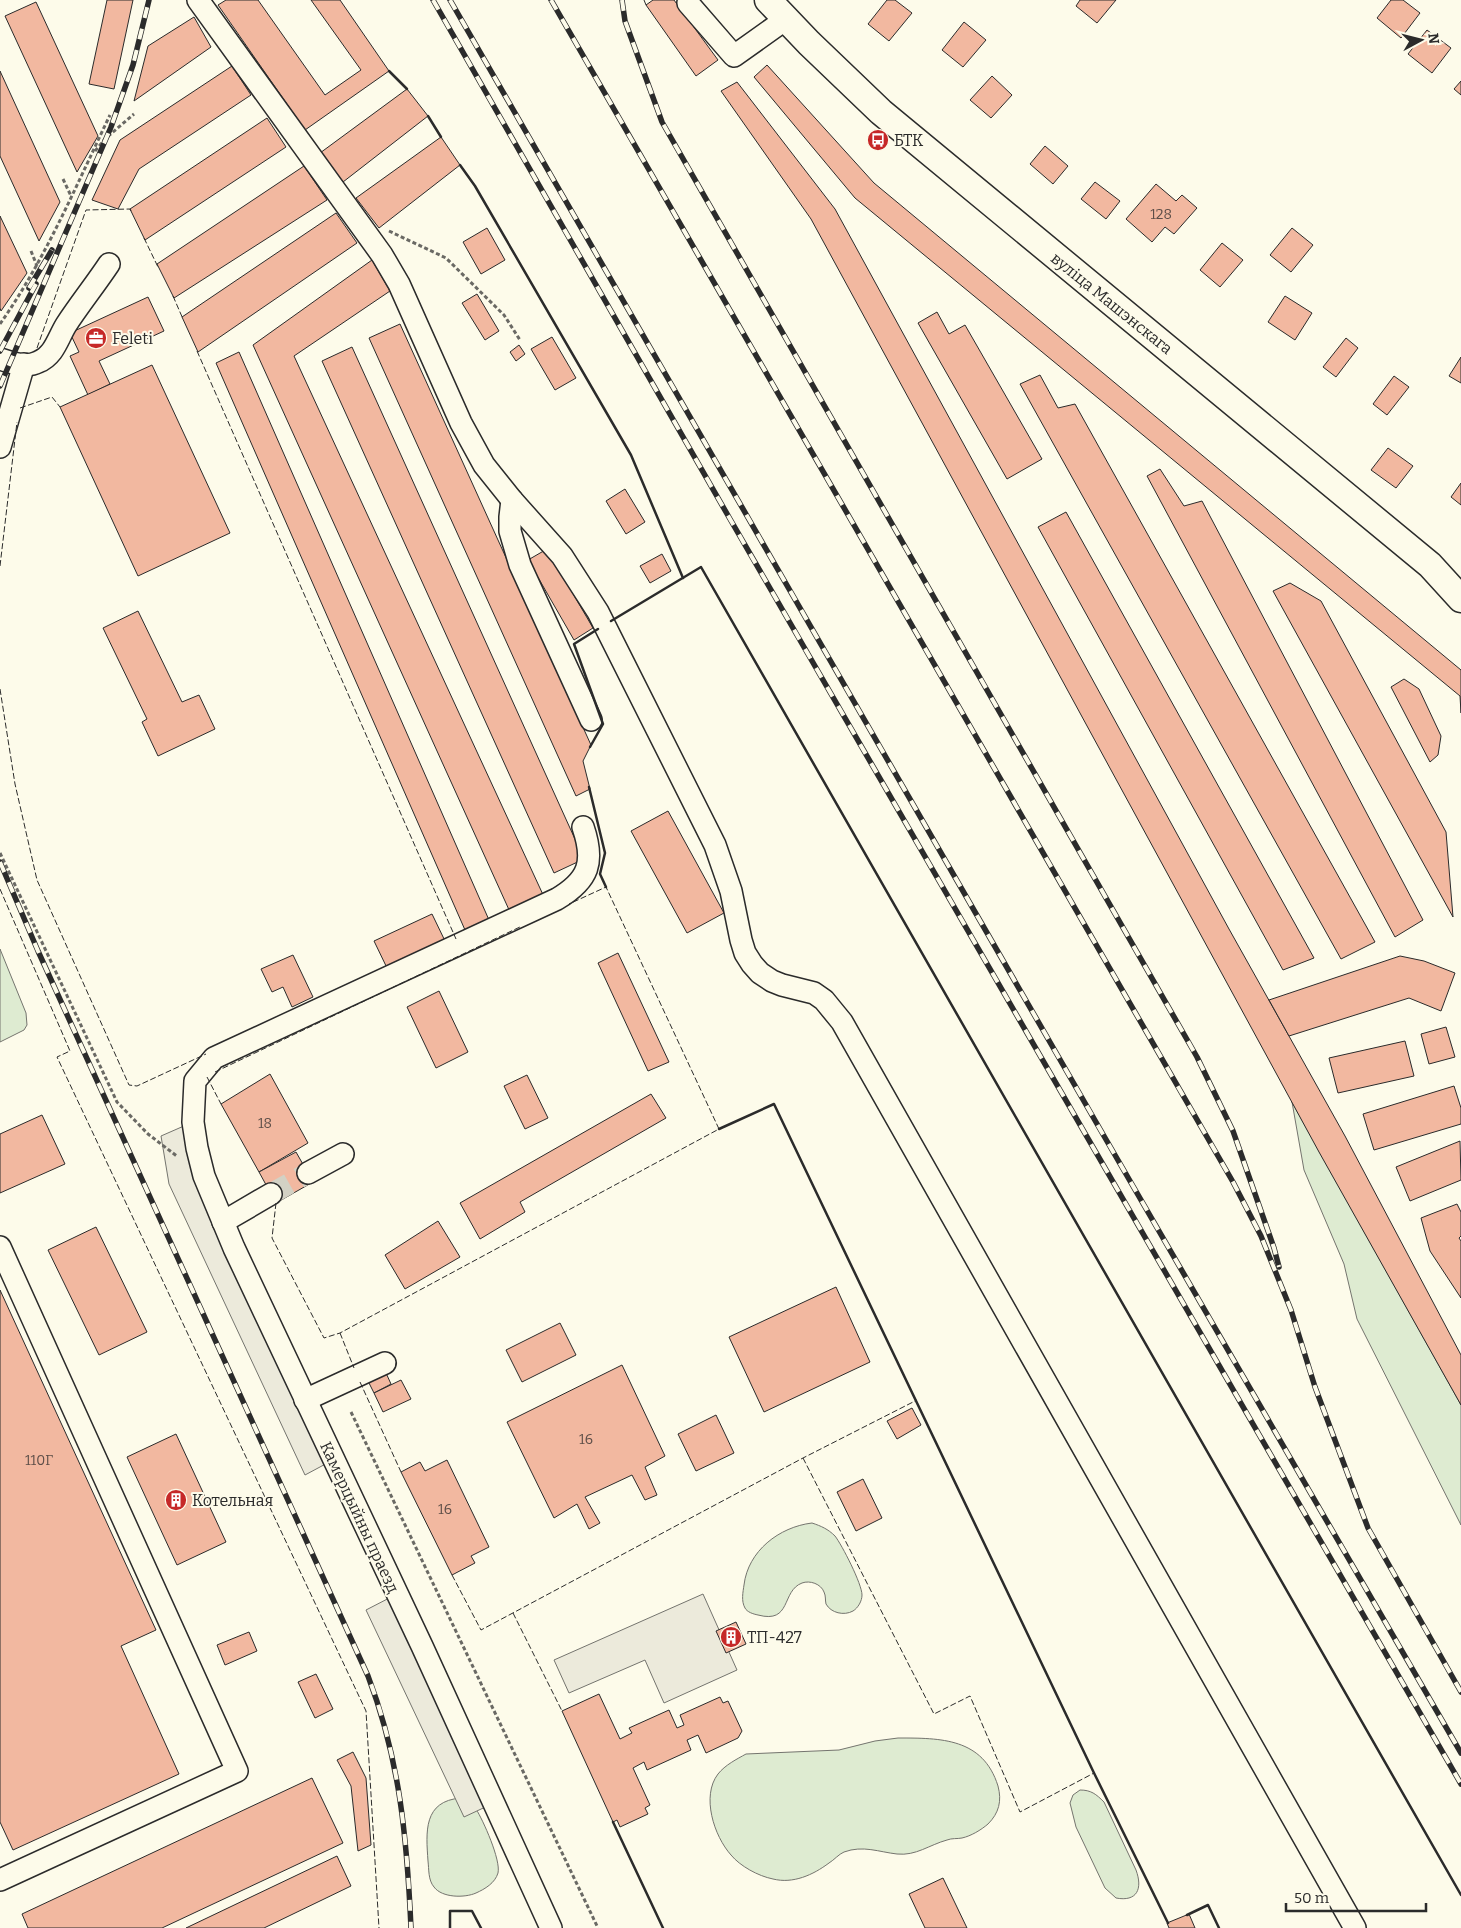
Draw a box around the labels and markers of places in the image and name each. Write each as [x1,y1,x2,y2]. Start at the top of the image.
bus stop icon: БТК [866,128,890,152]
place label: БТК [894,131,924,150]
office icon: Feleti [84,326,108,350]
place label: Feleti [112,329,153,348]
building icon: Котельная [164,1488,188,1512]
place label: Котельная [192,1491,274,1510]
building icon: ТП-427 [719,1625,743,1649]
place label: ТП-427 [747,1628,802,1647]

